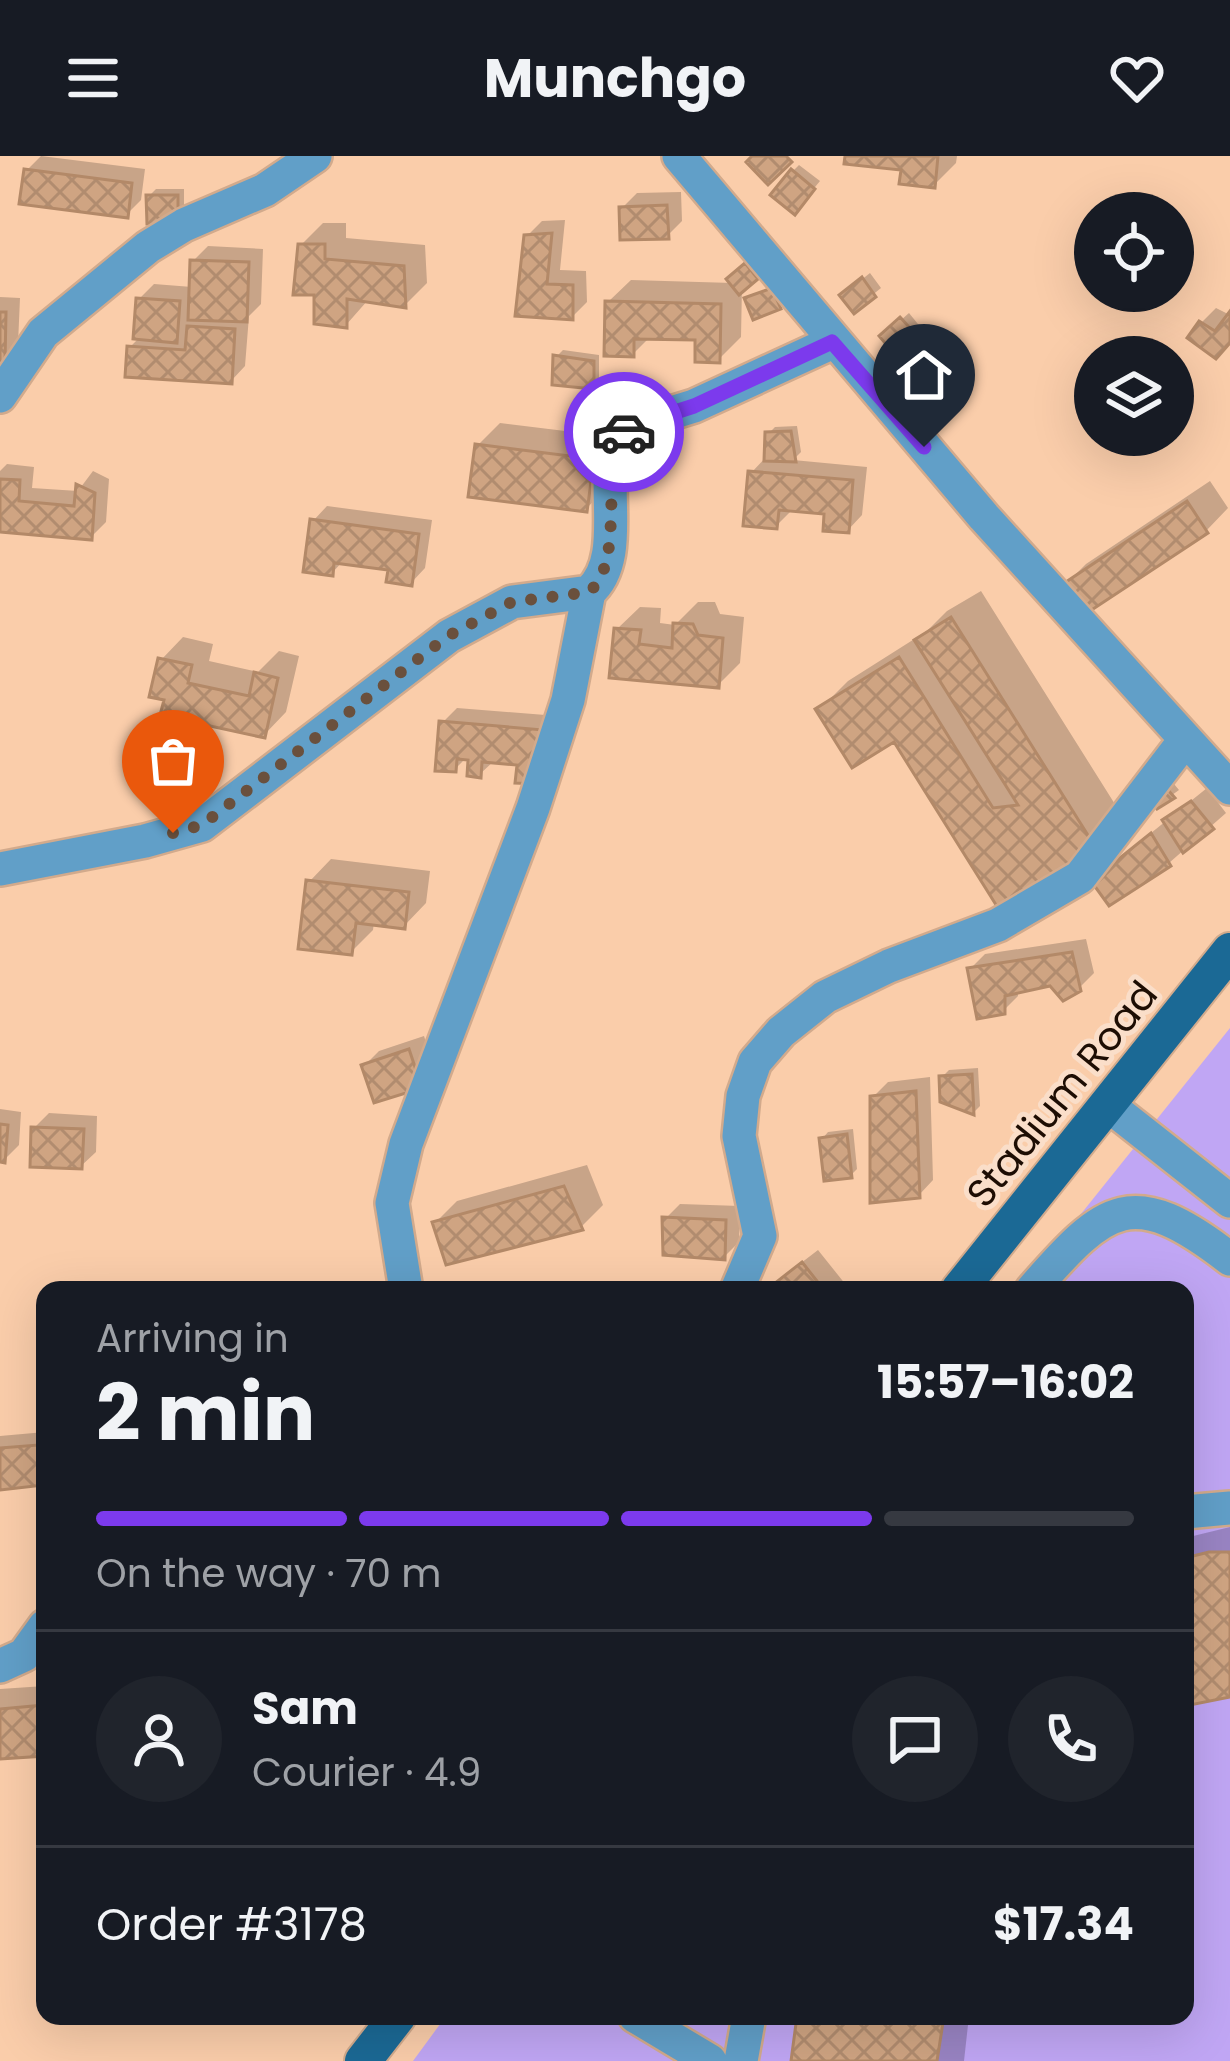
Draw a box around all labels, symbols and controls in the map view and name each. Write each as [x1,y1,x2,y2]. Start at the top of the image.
text: Munchgo [484,40,746,116]
icon: menu [60,45,126,111]
icon: heart [1104,45,1170,111]
map controls [1074,192,1194,456]
button: locate [1074,192,1194,312]
pin [873,324,975,447]
button: layers [1074,336,1194,456]
icon: home [891,342,957,408]
courier [564,372,684,492]
icon: car [591,399,657,465]
pin [122,710,224,833]
icon: bag [140,728,206,794]
street label: Stadium Road [954,969,1170,1219]
text: Arriving in [96,1311,289,1366]
text: 15:57–16:02 [877,1351,1134,1414]
text: 2 min [96,1358,315,1467]
text: On the way · 70 m [96,1546,442,1601]
button: person [96,1676,222,1802]
button: chat [852,1676,978,1802]
button: phone [1008,1676,1134,1802]
text: Sam [252,1677,358,1740]
text: Courier · 4.9 [252,1745,481,1800]
text: Order #3178 [96,1893,367,1956]
text: $17.34 [993,1893,1134,1956]

